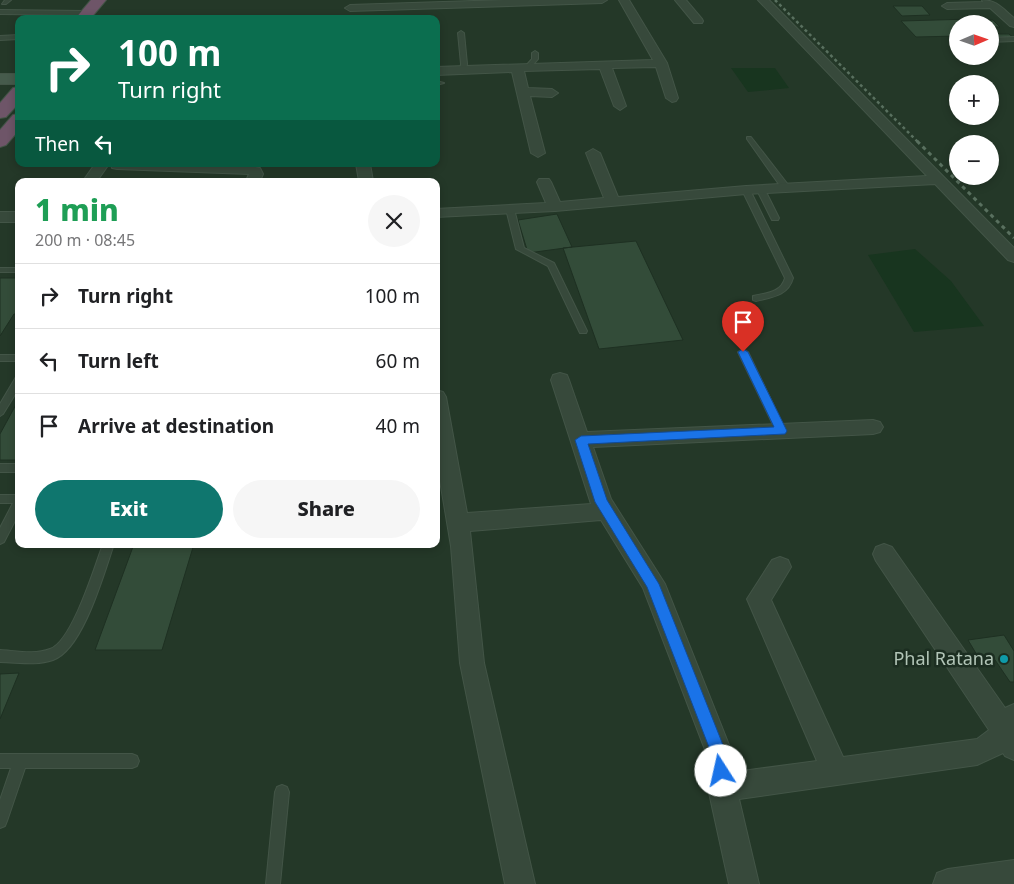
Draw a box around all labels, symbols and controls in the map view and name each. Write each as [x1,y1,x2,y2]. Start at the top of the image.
north arrow [949,15,999,65]
map controls [949,15,999,185]
text: 100 m [118,29,221,76]
icon: right [35,35,100,100]
text: Turn right [118,74,221,104]
button: + [949,75,999,125]
icon: left [90,130,118,158]
text: Then [35,131,80,157]
button: − [949,135,999,185]
text: 1 min [35,189,119,230]
button: close [368,195,420,247]
text: 200 m · 08:45 [35,229,135,251]
icon: right [35,282,63,310]
text: Turn right [78,283,173,309]
text: 100 m [365,283,420,309]
pin [722,301,764,352]
icon: arrive [729,308,757,336]
icon: left [35,347,63,375]
text: Turn left [78,348,159,374]
text: 60 m [376,348,420,374]
icon: arrive [35,412,63,440]
text: Arrive at destination [78,413,274,439]
text: 40 m [376,413,420,439]
button: Exit [35,480,223,538]
button: Share [233,480,420,538]
place label: Phal Ratana [893,646,994,670]
marker: Phal Ratana [998,653,1010,665]
position arrow [694,744,746,796]

